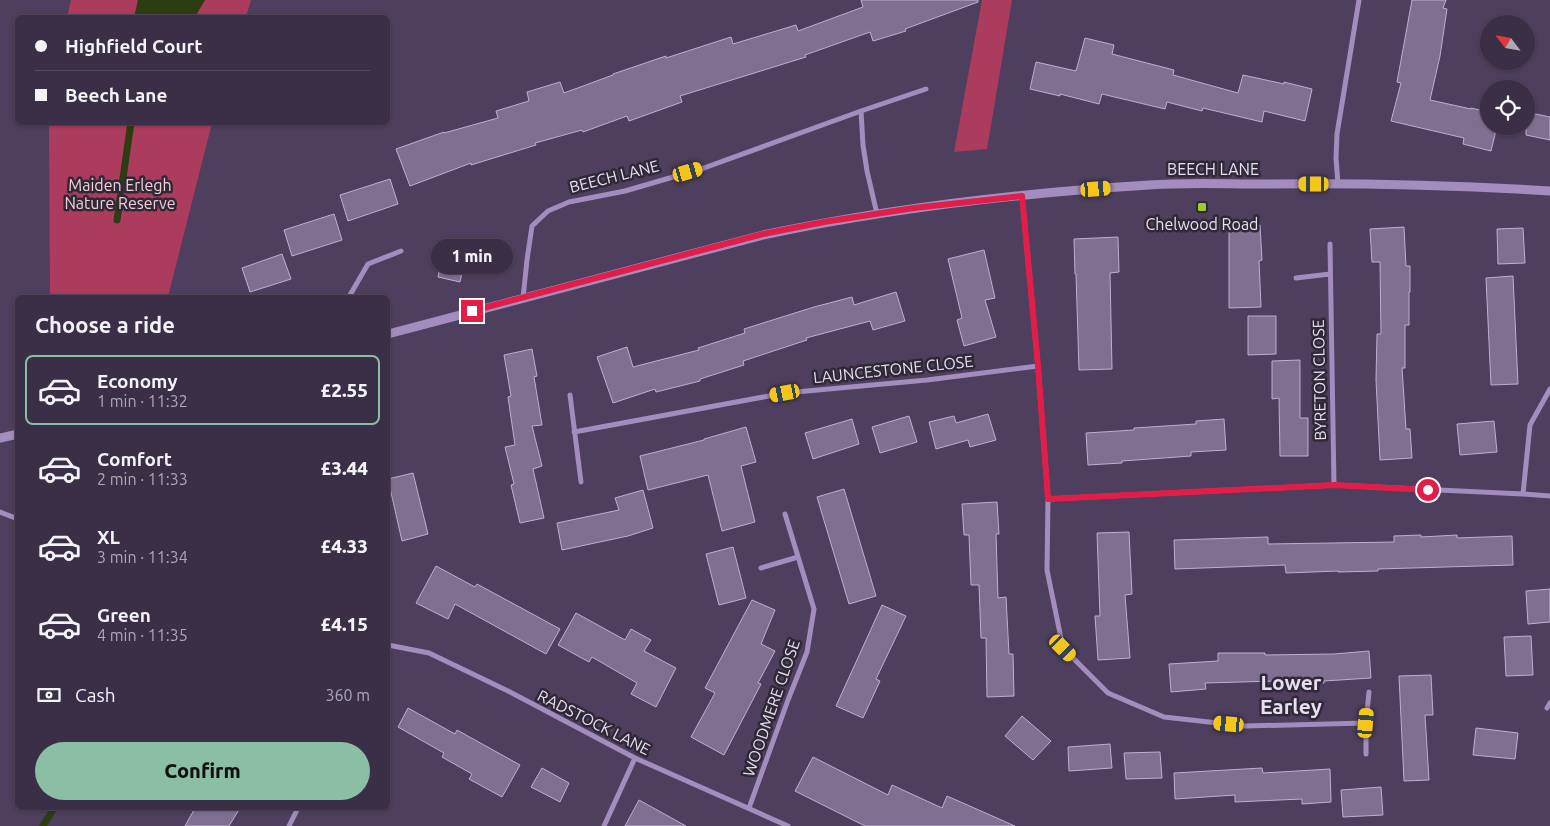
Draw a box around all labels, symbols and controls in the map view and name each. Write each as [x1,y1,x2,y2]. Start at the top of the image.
north arrow [1480,15,1535,70]
map controls [1480,15,1535,135]
text: Highfield Court [65,35,203,57]
button: locate [1480,80,1535,135]
text: Beech Lane [65,84,167,106]
street label: BEECH LANE [567,156,661,196]
street label: BEECH LANE [1167,160,1259,178]
car [671,161,704,183]
park label: Maiden Erlegh Nature Reserve [64,176,176,212]
car [1299,177,1329,192]
car [1080,180,1111,198]
marker: Chelwood Road [1196,201,1208,213]
place label: Chelwood Road [1146,215,1258,233]
callout: 1 min [431,238,513,274]
text: 1 min [452,247,492,265]
route end [461,300,483,322]
text: Choose a ride [35,312,175,337]
street label: BYRETON CLOSE [1309,319,1329,441]
street label: LAUNCESTONE CLOSE [812,352,974,386]
icon: car [37,368,82,413]
text: Economy [97,370,178,392]
text: £2.55 [320,379,368,401]
car [768,383,801,403]
text: 1 min · 11:32 [97,392,188,410]
icon: car [37,446,82,491]
text: Comfort [97,448,172,470]
text: £3.44 [320,457,368,479]
text: 2 min · 11:33 [97,470,188,488]
route start [1417,479,1439,501]
icon: car [37,524,82,569]
text: XL [97,526,120,548]
text: £4.33 [320,535,368,557]
text: 3 min · 11:34 [97,548,188,566]
icon: car [37,602,82,647]
text: Green [97,604,151,626]
text: £4.15 [320,613,368,635]
text: 4 min · 11:35 [97,626,188,644]
car [1047,632,1078,664]
street label: WOODMERE CLOSE [739,637,803,779]
district label: Lower Earley [1260,670,1322,718]
icon: cash [35,681,63,709]
text: Cash [75,684,116,706]
text: 360 m [325,686,370,704]
street label: RADSTOCK LANE [535,686,653,758]
car [1357,707,1374,739]
car [1213,715,1244,733]
button: Confirm [35,742,370,800]

